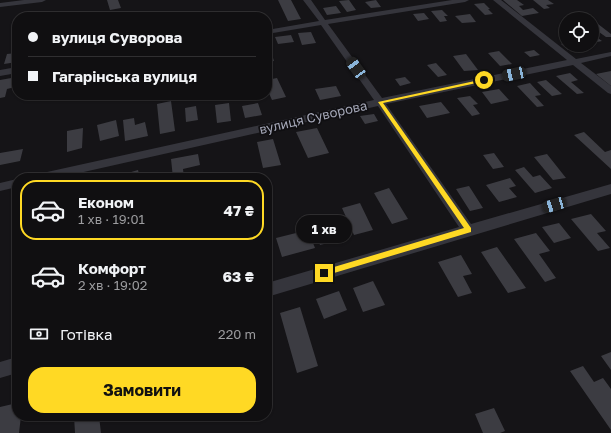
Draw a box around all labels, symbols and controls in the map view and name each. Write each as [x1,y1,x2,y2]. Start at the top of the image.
map controls [559,12,599,52]
button: locate [559,12,599,52]
text: вулиця Суворова [52,28,182,46]
car [344,55,368,81]
car [501,66,527,82]
text: Гагарінська вулиця [52,67,197,85]
route start [475,71,493,89]
street label: вулиця Суворова [257,97,369,137]
icon: car [30,192,66,228]
text: Економ [78,193,134,211]
car [541,196,567,214]
text: 47 ₴ [224,201,254,219]
text: 1 хв · 19:01 [78,211,145,227]
callout: 1 хв [296,215,352,243]
text: 1 хв [311,221,337,237]
icon: car [30,258,66,294]
text: Комфорт [78,259,146,277]
route end [315,264,333,282]
text: 63 ₴ [222,267,254,285]
text: 2 хв · 19:02 [78,277,147,293]
icon: cash [28,323,50,345]
text: Готівка [60,325,112,343]
text: 220 m [218,326,256,342]
button: Замовити [28,367,256,413]

